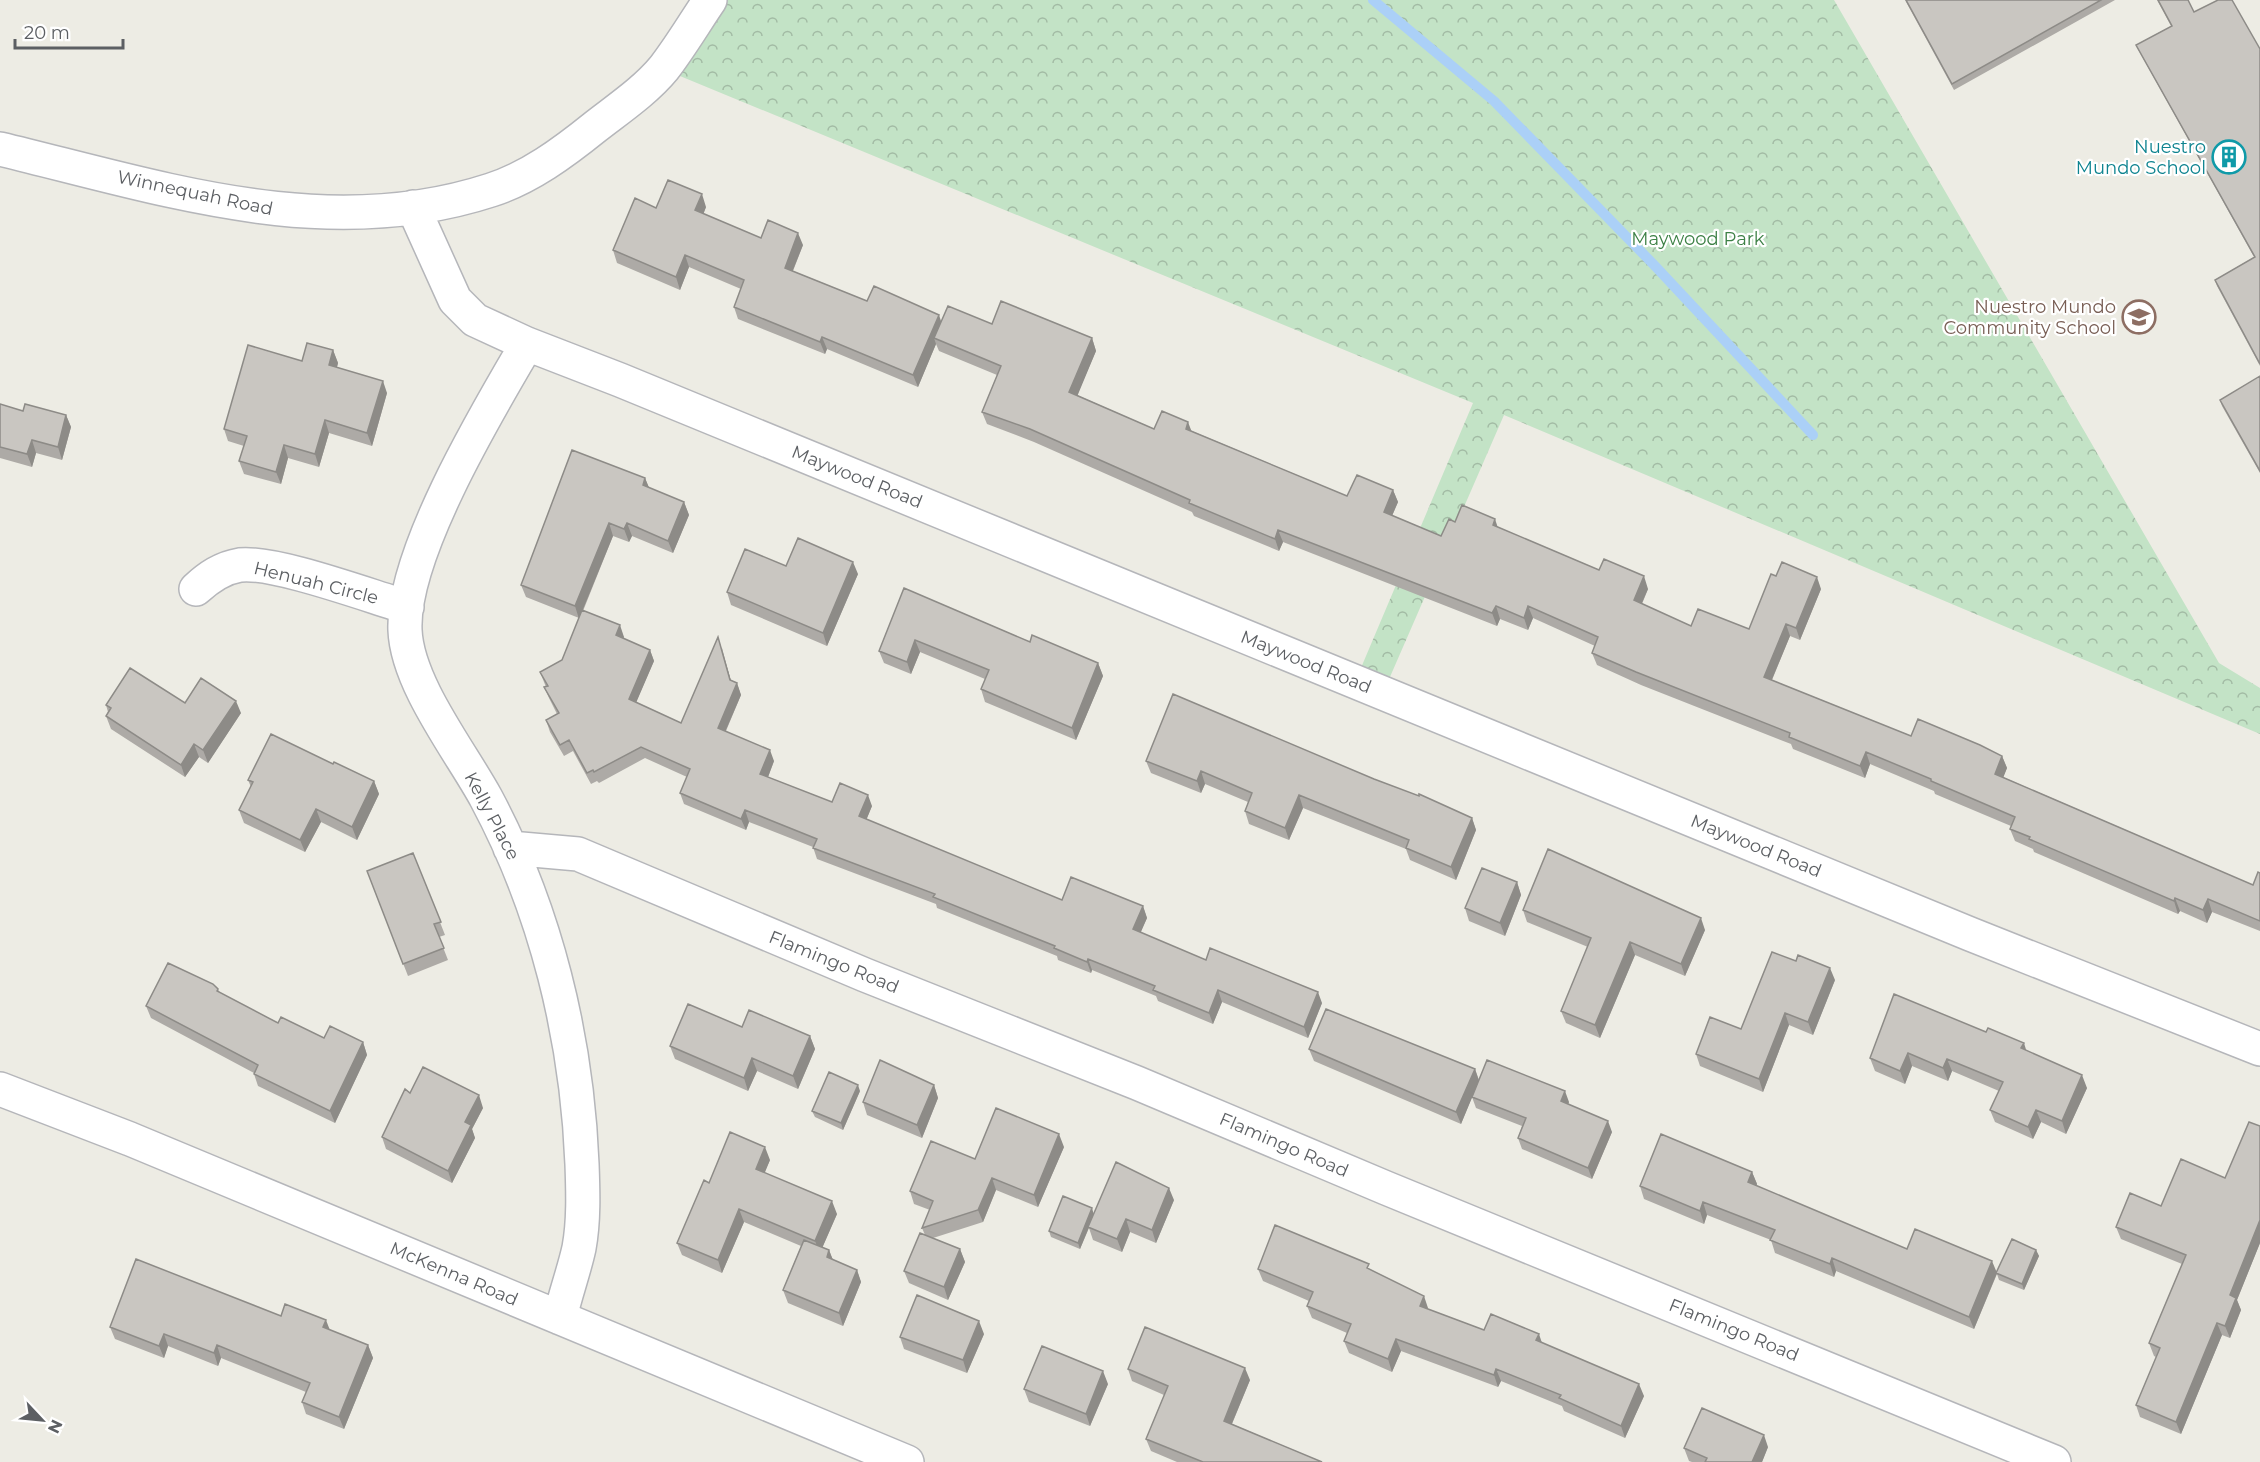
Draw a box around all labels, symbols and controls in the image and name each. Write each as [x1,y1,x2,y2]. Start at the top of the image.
scale bar [15,12,123,50]
text: 20 m [24,22,70,44]
place label: Nuestro Mundo School [2076,136,2206,179]
building icon: Nuestro Mundo School [2211,139,2247,175]
street label: Winnequah Road [115,166,275,220]
park label: Maywood Park [1631,228,1765,250]
place label: Nuestro Mundo Community School [1943,296,2116,339]
school or university icon: Nuestro Mundo Community School [2121,299,2157,335]
street label: Maywood Road [788,441,926,513]
street label: Henuah Circle [251,557,381,609]
street label: Maywood Road [1237,626,1375,698]
street label: Kelly Place [460,768,524,864]
street label: Maywood Road [1687,810,1825,882]
street label: Flamingo Road [766,926,902,998]
street label: Flamingo Road [1216,1108,1352,1182]
street label: McKenna Road [387,1237,521,1311]
street label: Flamingo Road [1666,1294,1802,1366]
north arrow [12,1390,72,1450]
text: N [44,1416,66,1436]

